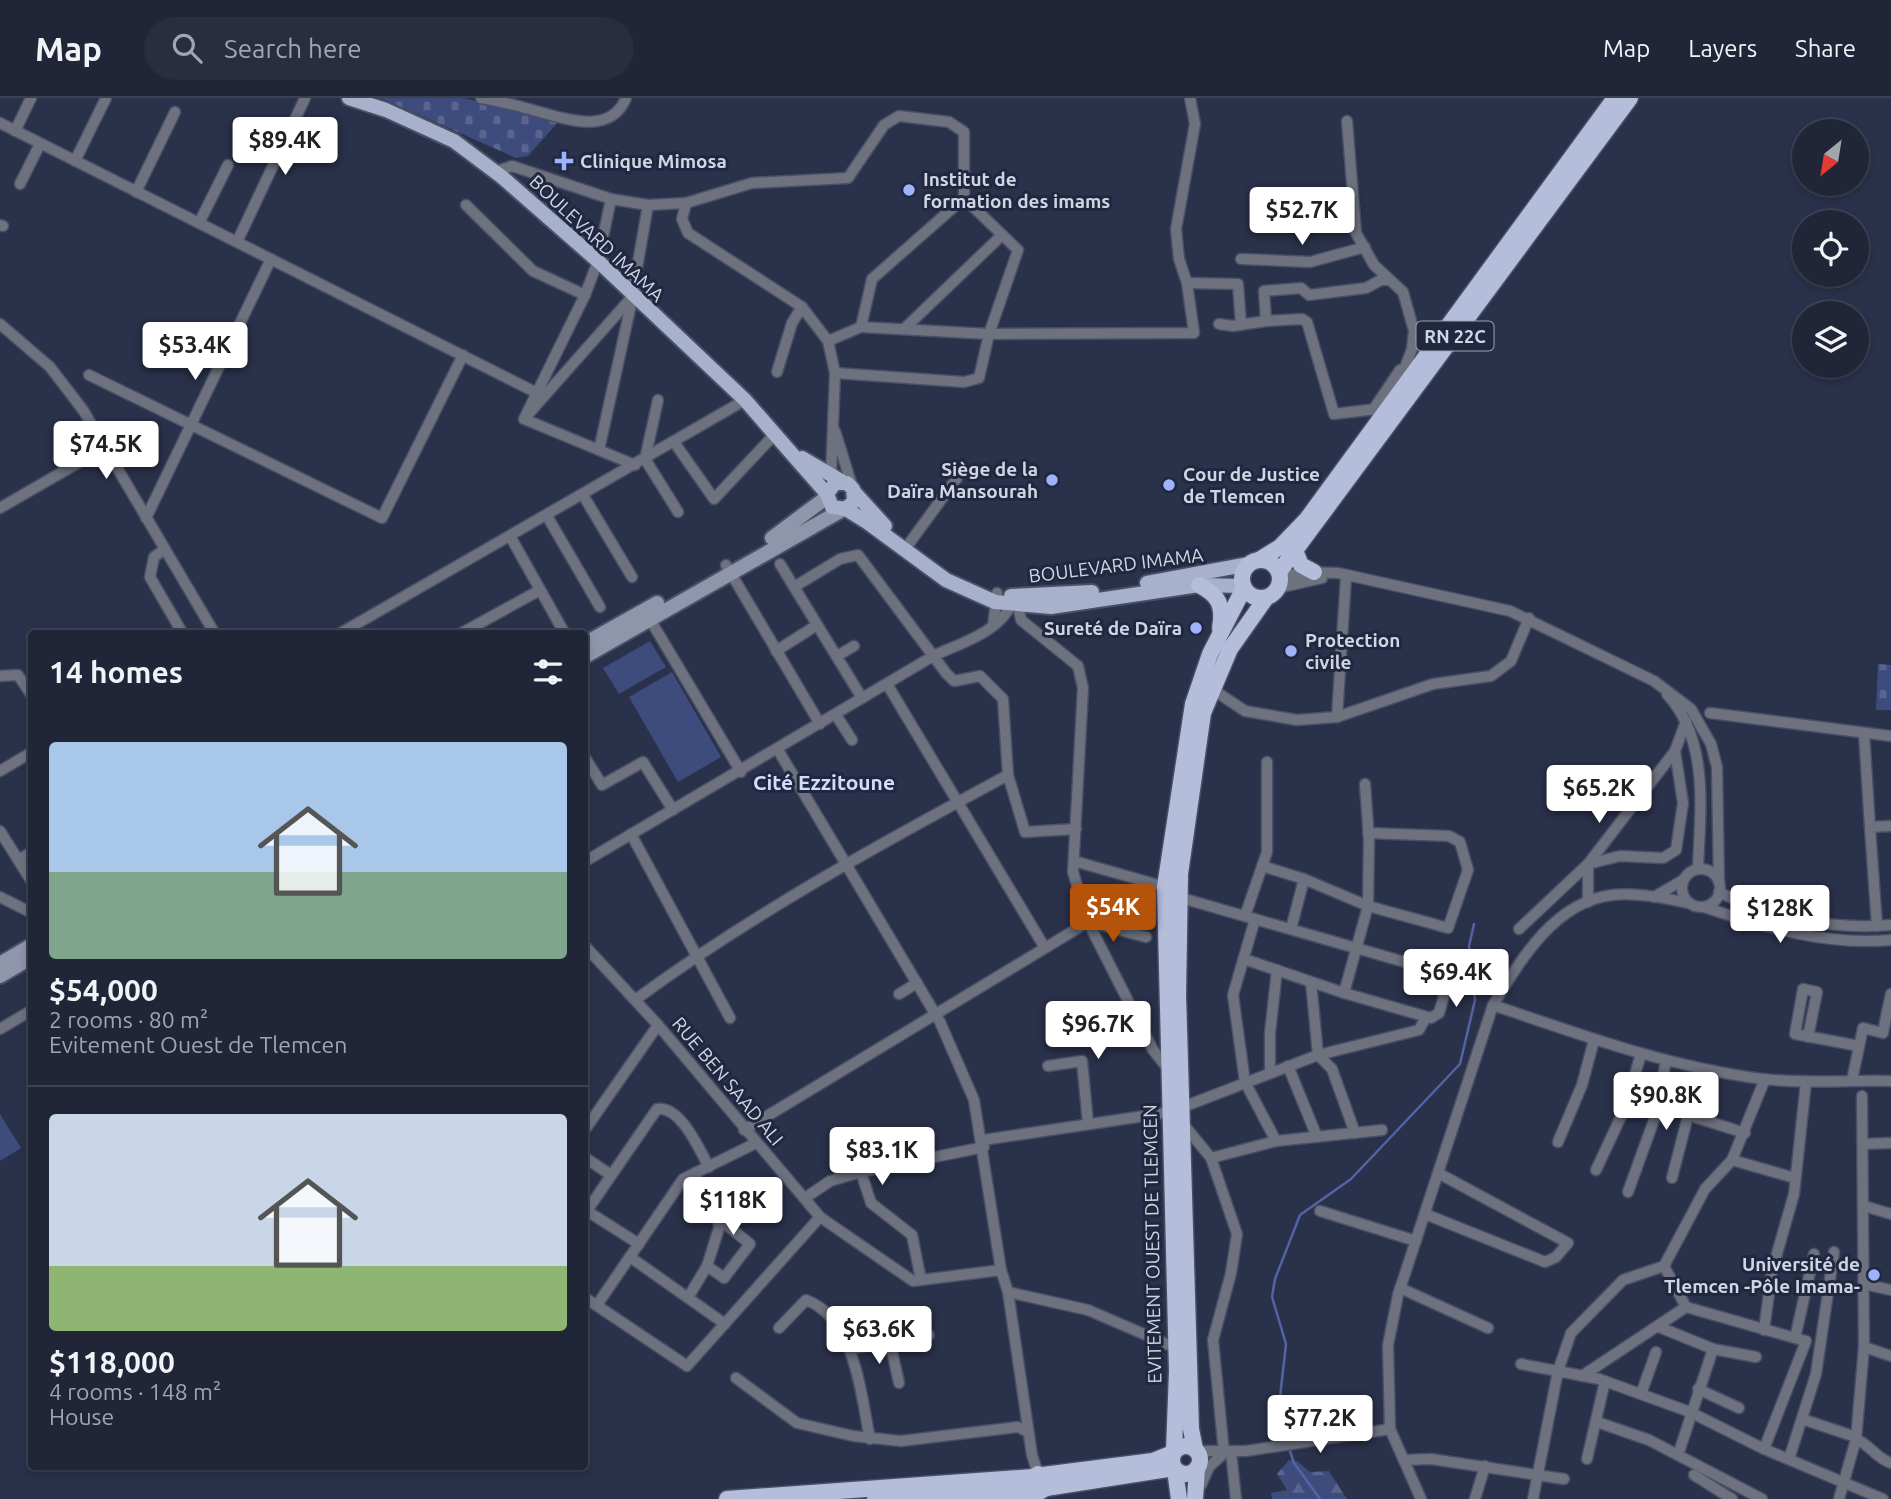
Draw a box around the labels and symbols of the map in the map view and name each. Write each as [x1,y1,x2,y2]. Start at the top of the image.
pin: $89.4K [228,118,342,177]
north arrow [1792,119,1869,196]
place label: Clinique Mimosa [580,150,727,172]
marker: Clinique Mimosa [554,151,574,171]
place label: Institut de formation des imams [923,168,1110,212]
street label: BOULEVARD IMAMA [525,170,669,306]
marker: Institut de formation des imams [901,182,917,198]
pin: $52.7K [1245,188,1359,247]
pin: $53.4K [138,322,252,382]
road number: RN 22C [1416,322,1494,350]
pin: $74.5K [49,422,163,481]
place label: Siège de la Daïra Mansourah [887,458,1038,502]
place label: Cour de Justice de Tlemcen [1183,463,1320,507]
marker: Siège de la Daïra Mansourah [1044,472,1060,488]
marker: Cour de Justice de Tlemcen [1161,477,1177,493]
street label: BOULEVARD IMAMA [1027,543,1205,587]
place label: Sureté de Daïra [1044,617,1182,639]
marker: Sureté de Daïra [1188,620,1204,636]
place label: Protection civile [1305,629,1400,673]
marker: Protection civile [1283,643,1299,659]
pin: $65.2K [1542,766,1656,825]
district label: Cité Ezzitoune [753,770,895,794]
pin: $54K [1072,884,1154,944]
pin: $128K [1731,886,1829,945]
pin: $69.4K [1399,950,1513,1009]
pin: $96.7K [1041,1002,1155,1061]
street label: RUE BEN SAAD ALI [668,1012,788,1150]
pin: $90.8K [1609,1072,1723,1132]
street label: EVITEMENT OUEST DE TLEMCEN [1139,1104,1165,1384]
pin: $83.1K [825,1128,939,1187]
pin: $118K [684,1178,782,1237]
place label: Université de Tlemcen -Pôle Imama- [1664,1253,1860,1297]
marker: Université de Tlemcen -Pôle Imama- [1866,1267,1882,1283]
pin: $63.6K [822,1306,936,1366]
pin: $77.2K [1263,1396,1377,1455]

